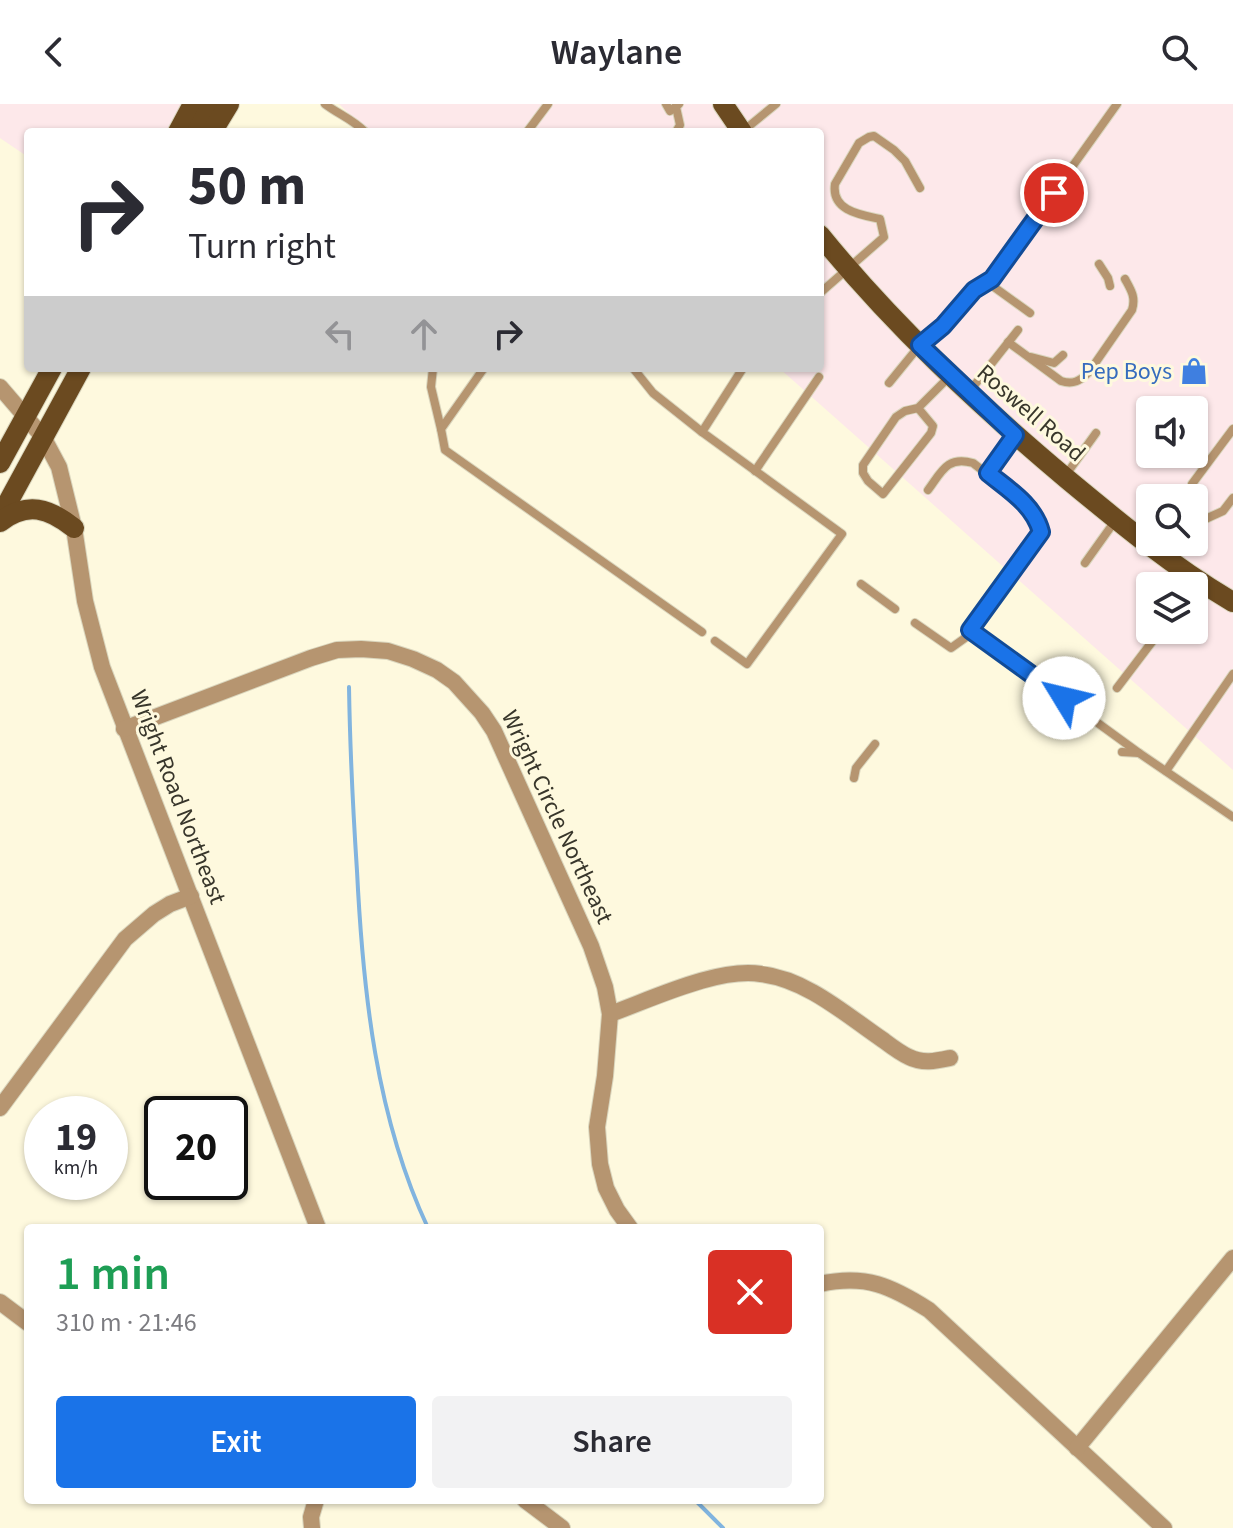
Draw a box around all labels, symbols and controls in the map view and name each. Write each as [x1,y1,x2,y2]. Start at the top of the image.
text: Waylane [551,27,682,78]
icon: back [32,30,76,74]
icon: search [1157,30,1201,74]
text: 50 m [188,147,306,226]
pin [1020,159,1088,227]
icon: right [56,160,160,264]
icon: arrive [1032,171,1076,215]
text: Turn right [188,221,336,272]
icon: left [318,312,362,356]
icon: ahead [402,312,446,356]
icon: right [486,312,530,356]
place label: Pep Boys [1081,354,1172,389]
street label: Roswell Road [969,356,1093,470]
shop icon: Pep Boys [1179,356,1209,386]
map controls [1136,396,1208,644]
button: sound [1136,396,1208,468]
button: search [1136,484,1208,556]
button: layers [1136,572,1208,644]
position arrow [1022,656,1106,740]
street label: Wright Road Northeast [121,685,235,909]
street label: Wright Circle Northeast [492,704,622,930]
speed limit sign: 20 [144,1096,248,1200]
text: 19 [55,1109,97,1166]
text: km/h [54,1154,98,1182]
text: 1 min [56,1240,170,1308]
button: close [708,1250,792,1334]
text: 310 m · 21:46 [56,1304,197,1341]
button: Exit [56,1396,416,1488]
button: Share [432,1396,792,1488]

